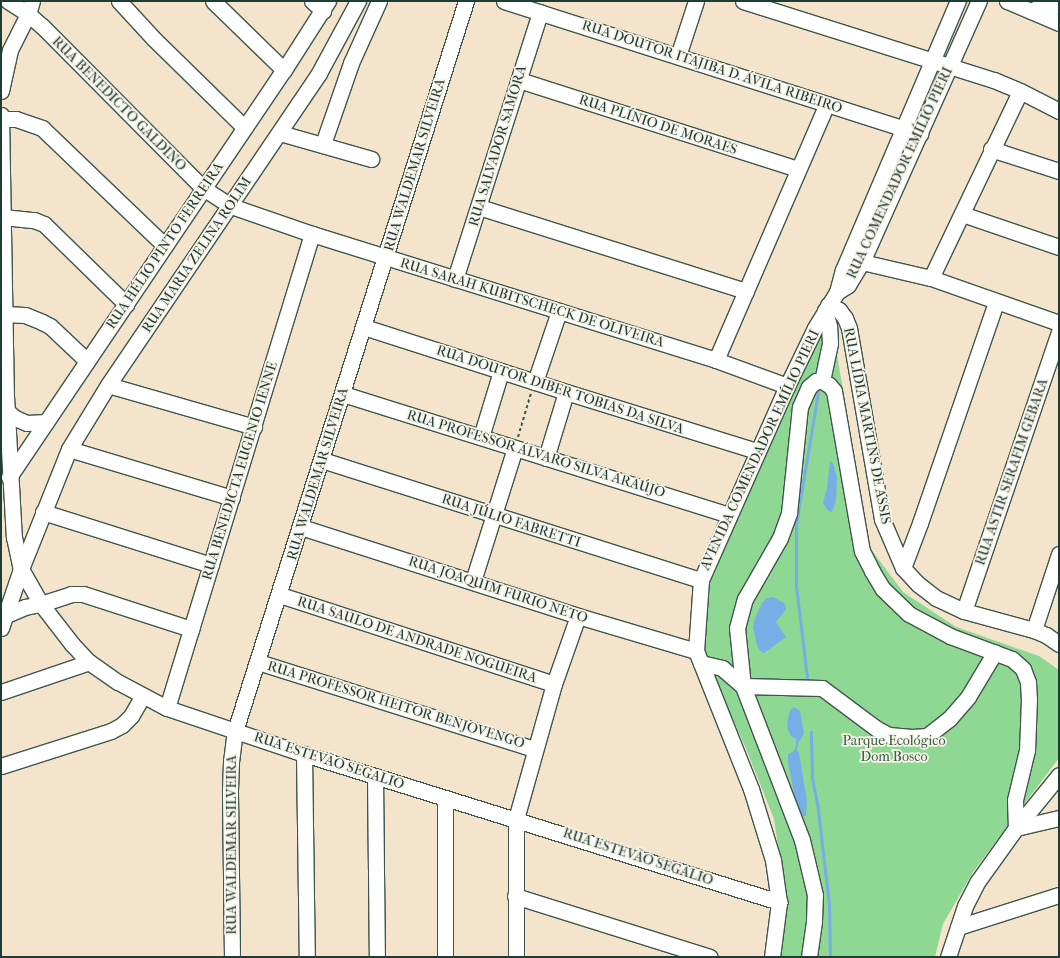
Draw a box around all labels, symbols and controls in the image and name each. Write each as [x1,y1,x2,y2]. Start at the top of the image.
street label: RUA DOUTOR ITAJIBA D. ÁVILA RIBEIRO [580,17,844,117]
street label: RUA BENEDICTO GALDINO [48,33,190,175]
street label: RUA SALVADOR SAMORA [465,63,531,229]
street label: RUA COMENDADOR EMÍLIO PIERI [843,64,957,282]
street label: RUA WALDEMAR SILVEIRA [381,77,449,253]
street label: RUA PLÍNIO DE MORAES [577,91,739,159]
street label: RUA HÉLIO PINTO FERREIRA [103,159,227,333]
street label: RUA MARIA ZELINA ROLIM [139,174,255,336]
street label: RUA SARAH KUBITSCHECK DE OLIVEIRA [398,255,666,351]
street label: RUA LÍDIA MARTINS DE ASSIS [840,326,894,526]
street label: AVENIDA COMENDADOR EMÍLIO PIERI [697,327,823,573]
street label: RUA DOUTOR DIBER TOBIAS DA SILVA [434,342,686,438]
street label: RUA BENEDICTA EUGENIO IENNE [199,360,281,582]
street label: RUA ASTIR SERAFIM GEBARA [972,376,1052,568]
street label: RUA WALDEMAR SILVEIRA [284,386,352,562]
street label: RUA PROFESSOR ÁLVARO SILVA ARAÚJO [405,407,667,501]
street label: RUA JÚLIO FABRETTI [439,491,583,551]
street label: RUA JOAQUIM FURIO NETO [406,553,590,627]
street label: RUA SAULO DE ANDRADE NOGUEIRA [295,593,539,687]
street label: RUA PROFESSOR HEITOR BENJOVENGO [265,658,527,752]
street label: RUA ESTEVÃO SEGALIO [252,729,406,793]
park label: Parque Ecológico Dom Bosco [842,733,946,766]
street label: RUA WALDEMAR SILVEIRA [224,755,240,935]
street label: RUA ESTEVÃO SEGALIO [561,825,715,889]

